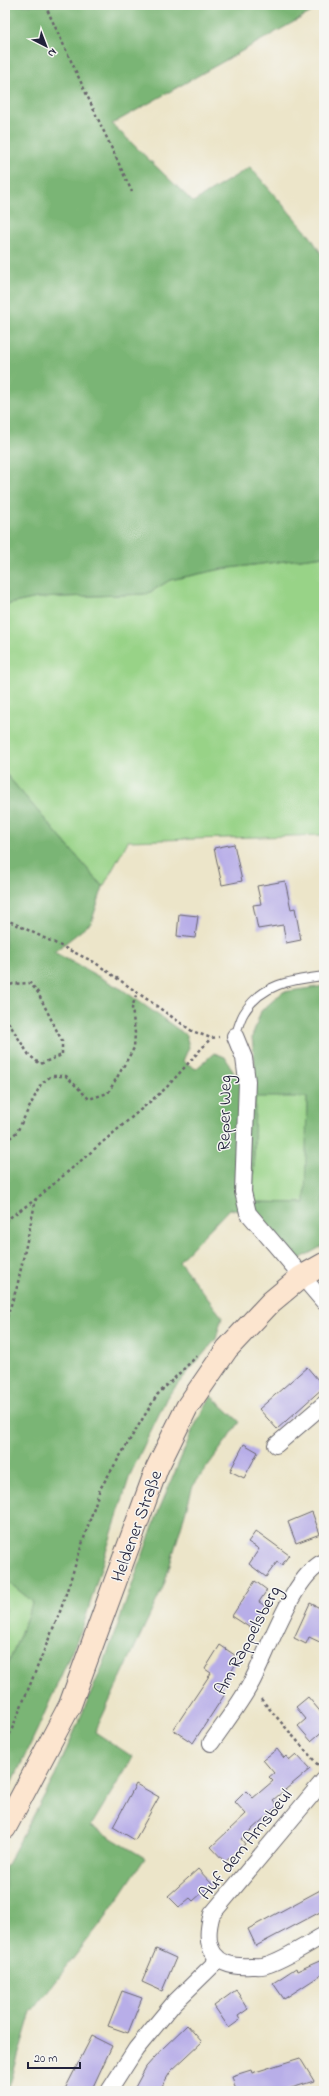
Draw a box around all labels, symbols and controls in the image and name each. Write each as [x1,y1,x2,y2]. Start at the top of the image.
north arrow [26,26,66,66]
text: N [44,44,60,61]
street label: Reper Weg [212,1075,241,1151]
street label: Heldener Straße [106,1466,170,1586]
street label: Am Rappelsberg [209,1582,289,1701]
street label: Auf dem Arnsbeul [194,1784,300,1906]
scale bar [28,2044,80,2070]
text: 20 m [34,2050,57,2068]

